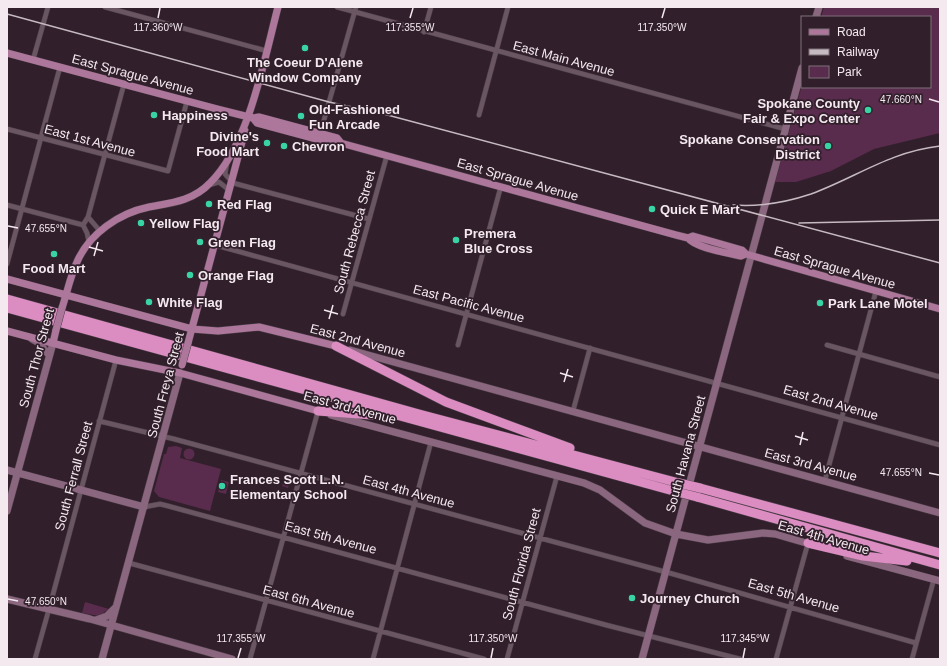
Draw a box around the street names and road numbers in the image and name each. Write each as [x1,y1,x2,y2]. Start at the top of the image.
street label: East Main Avenue [511,38,616,79]
street label: East Sprague Avenue [70,51,195,98]
street label: East 1st Avenue [43,121,137,160]
street label: East Sprague Avenue [455,155,580,204]
street label: South Rebecca Street [331,168,378,296]
street label: East Sprague Avenue [772,243,897,292]
street label: East Pacific Avenue [412,281,526,326]
street label: South Thor Street [16,306,57,410]
street label: East 2nd Avenue [309,321,407,360]
street label: South Freya Street [144,330,187,440]
street label: East 2nd Avenue [782,382,880,423]
street label: East 3rd Avenue [302,388,398,427]
street label: South Havana Street [663,394,708,514]
street label: South Ferrall Street [52,419,95,533]
street label: East 3rd Avenue [763,445,859,484]
street label: East 4th Avenue [361,472,456,511]
street label: South Florida Street [499,506,544,622]
street label: East 4th Avenue [776,517,871,558]
street label: East 5th Avenue [283,518,378,557]
street label: East 5th Avenue [746,575,841,616]
street label: East 6th Avenue [261,582,356,621]

